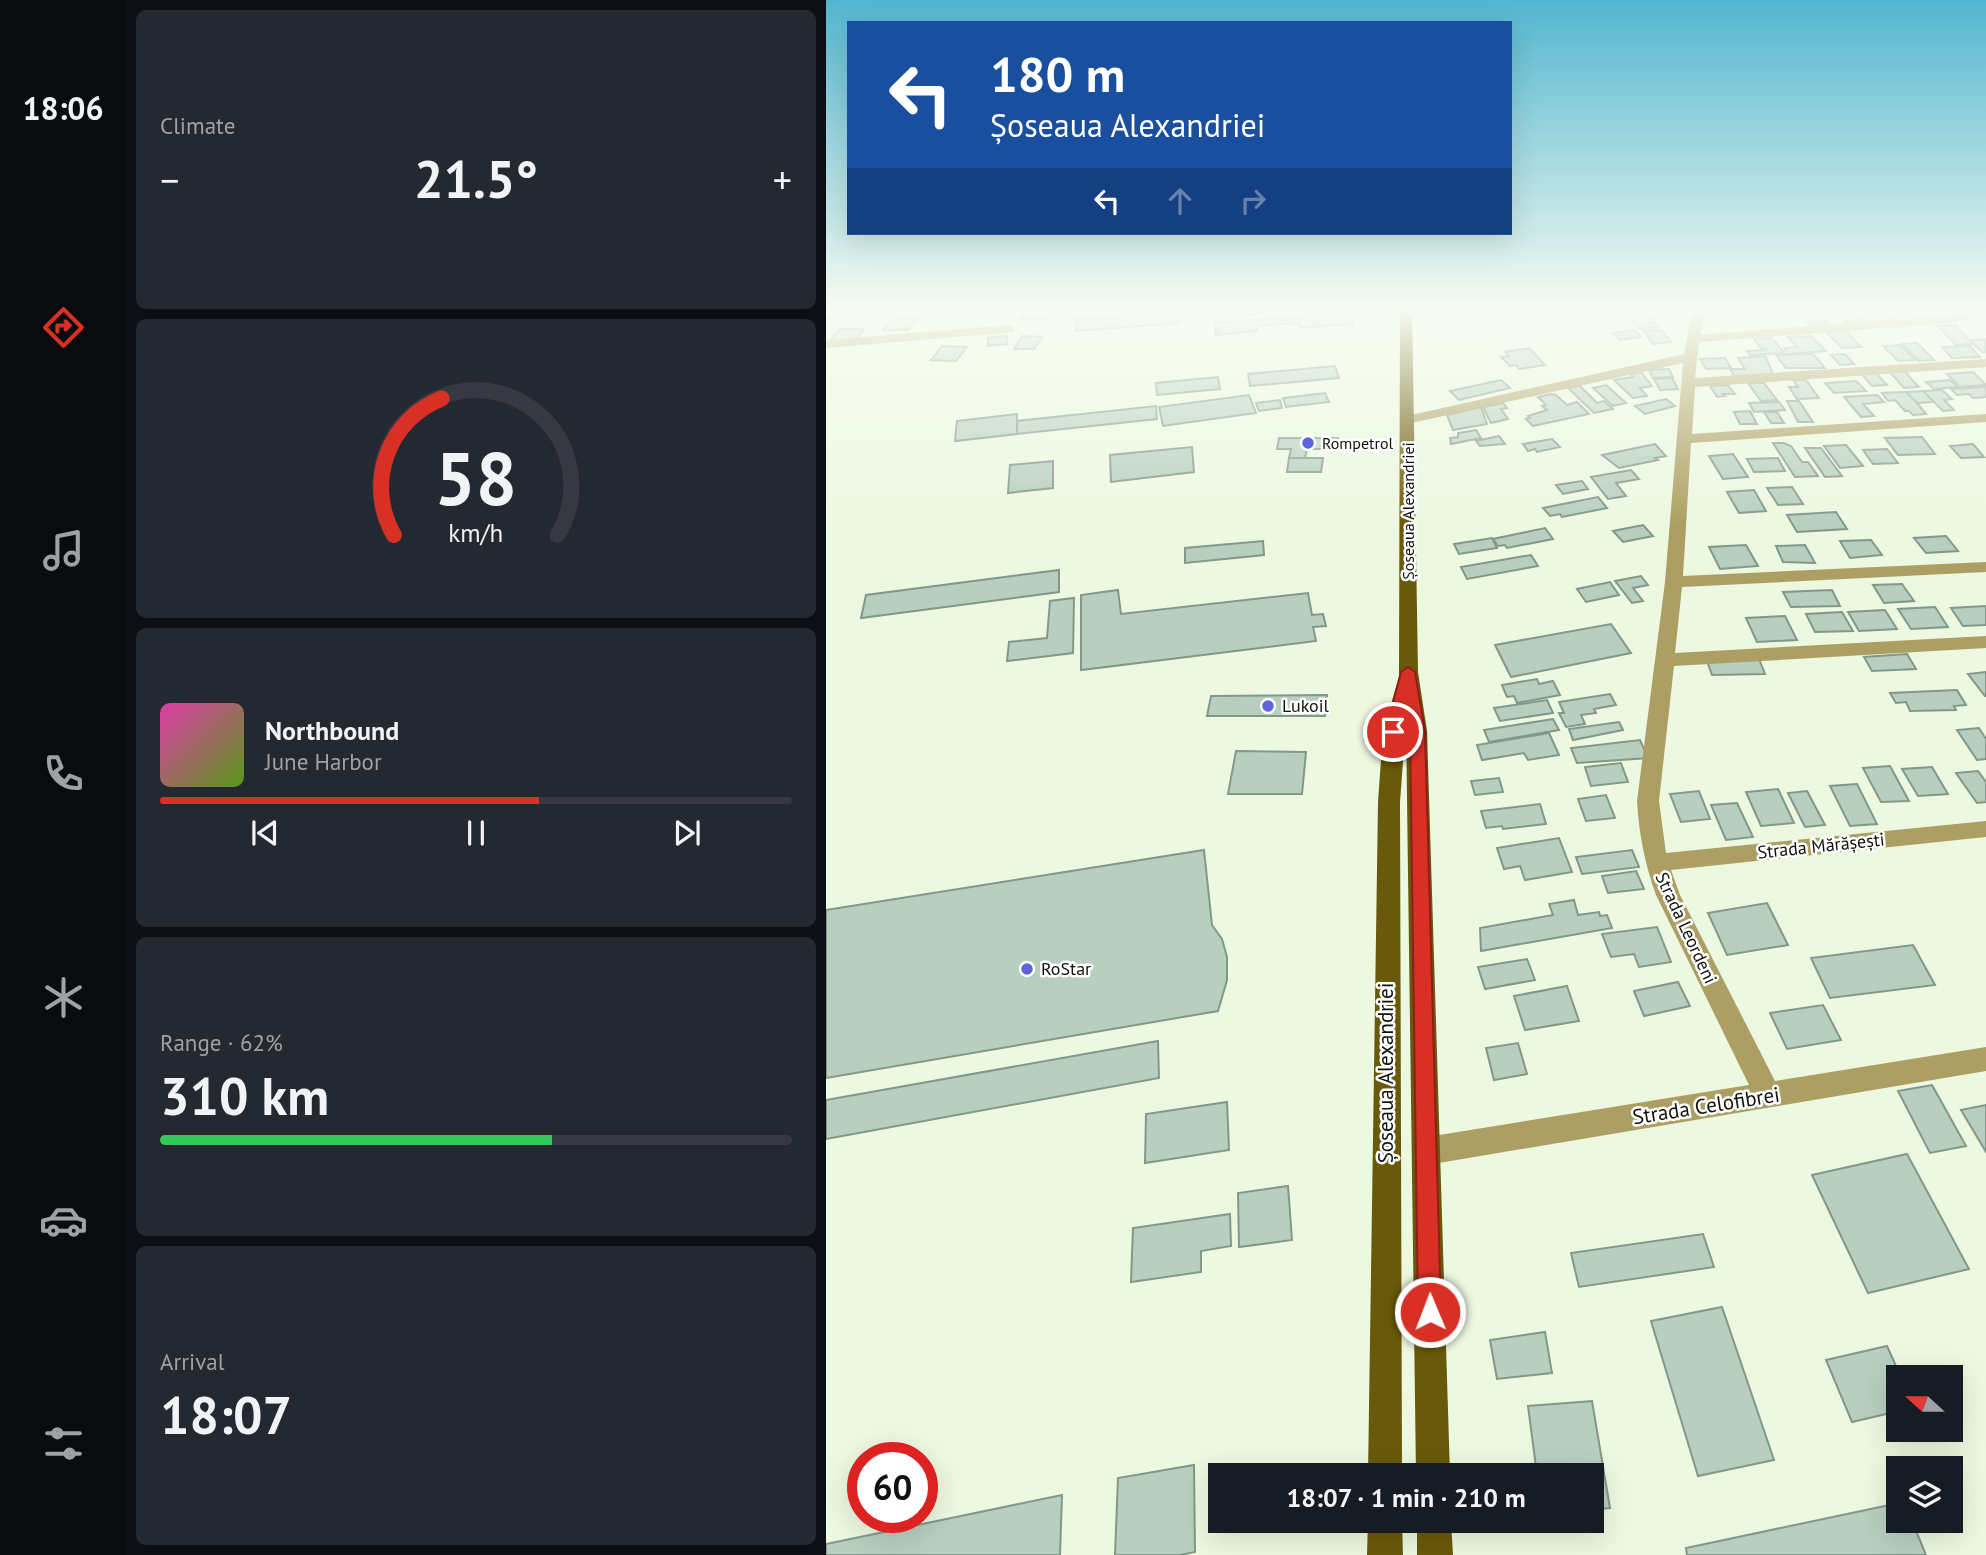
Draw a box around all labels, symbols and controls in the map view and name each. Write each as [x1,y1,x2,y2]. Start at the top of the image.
text: 180 m [990,42,1125,106]
icon: left [875,49,966,140]
text: 18:06 [22,87,104,129]
text: Șoseaua Alexandriei [990,104,1265,146]
text: Climate [160,111,235,140]
text: 21.5° [414,145,538,212]
text: − [160,155,179,204]
text: + [773,155,792,204]
icon: left [1088,182,1126,220]
icon: ahead [1161,182,1199,220]
icon: right [1234,182,1272,220]
icon: directions [39,303,88,352]
text: 58 [435,431,517,525]
place label: Rompetrol [1322,433,1394,453]
marker: Rompetrol [1300,435,1316,451]
street label: Șoseaua Alexandriei [1398,442,1418,580]
text: km/h [449,516,503,548]
icon: music [39,526,88,575]
place label: Lukoil [1282,694,1330,717]
marker: Lukoil [1260,698,1276,714]
pin [1363,702,1423,762]
icon: arrive [1374,713,1412,751]
text: Northbound [265,714,399,747]
text: June Harbor [265,747,382,776]
icon: phone [39,749,88,798]
icon: previous [246,814,284,852]
icon: pause [457,814,495,852]
icon: next [668,814,706,852]
street label: Strada Mărășești [1756,827,1886,864]
street label: Strada Leordeni [1651,868,1722,987]
place label: RoStar [1041,957,1091,980]
marker: RoStar [1019,961,1035,977]
icon: climate [39,973,88,1022]
street label: Șoseaua Alexandriei [1372,983,1399,1163]
text: Range · 62% [160,1028,283,1057]
text: 310 km [160,1062,329,1129]
street label: Strada Celofibrei [1630,1081,1781,1130]
icon: car [39,1196,88,1245]
position arrow [1393,1275,1467,1349]
text: Arrival [160,1347,224,1376]
north arrow [1886,1365,1964,1442]
map controls [1886,1365,1963,1533]
text: 18:07 [160,1381,292,1448]
icon: filters [39,1419,88,1468]
speed limit sign: 60 [847,1442,938,1533]
button: layers [1886,1456,1963,1533]
text: 18:07 · 1 min · 210 m [1286,1481,1526,1514]

